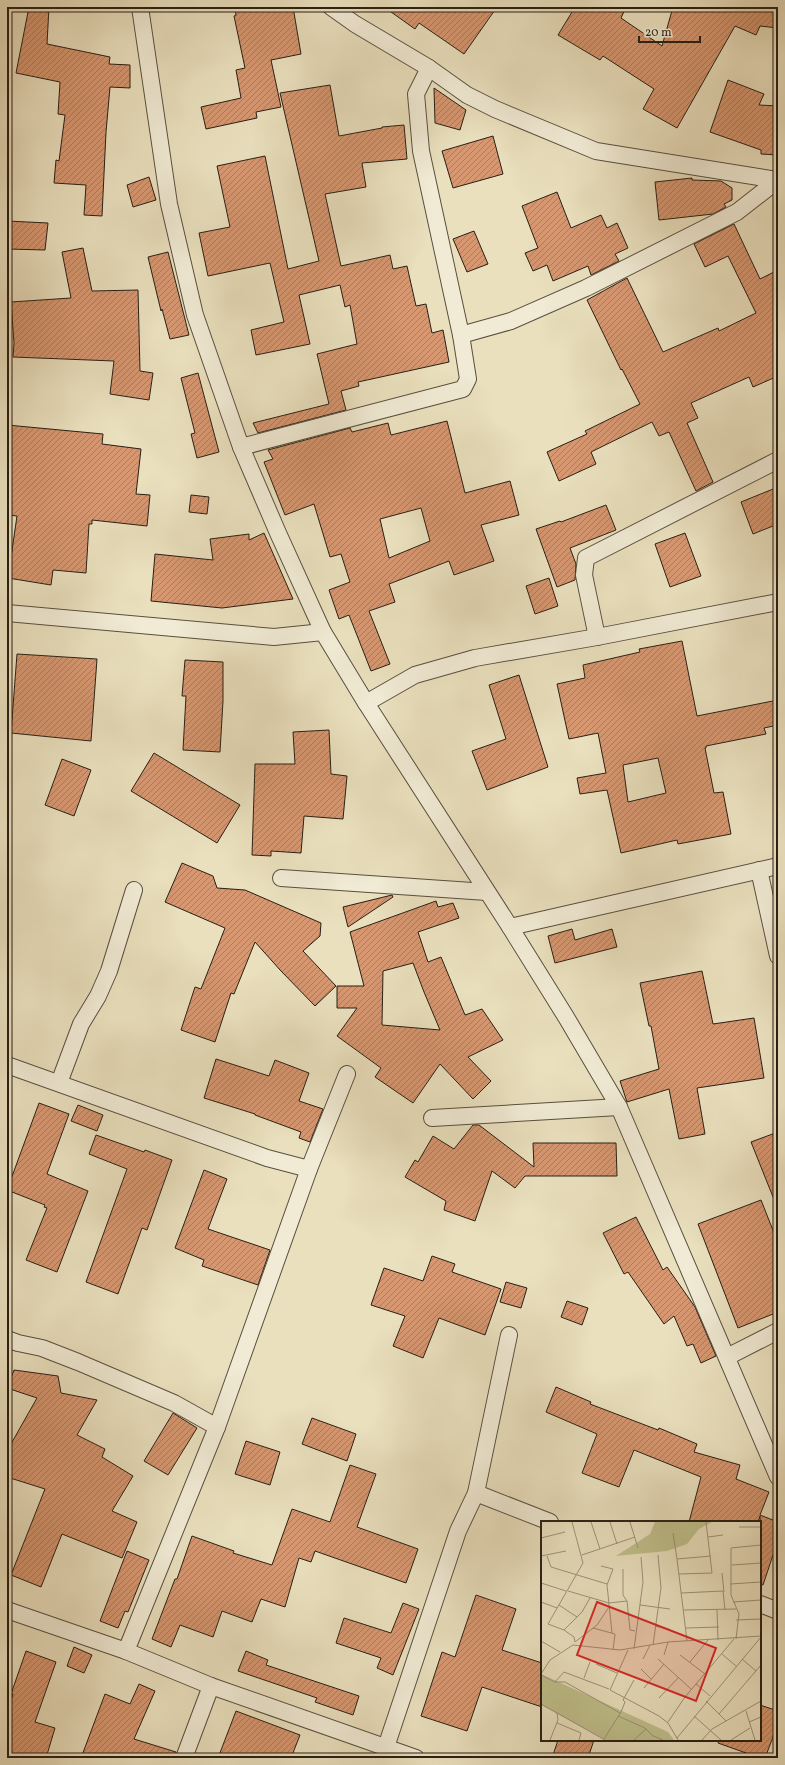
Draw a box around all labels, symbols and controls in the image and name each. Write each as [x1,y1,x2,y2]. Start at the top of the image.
scale bar [639,18,700,44]
text: 20 m [645,25,672,41]
inset map [541,1521,761,1741]

